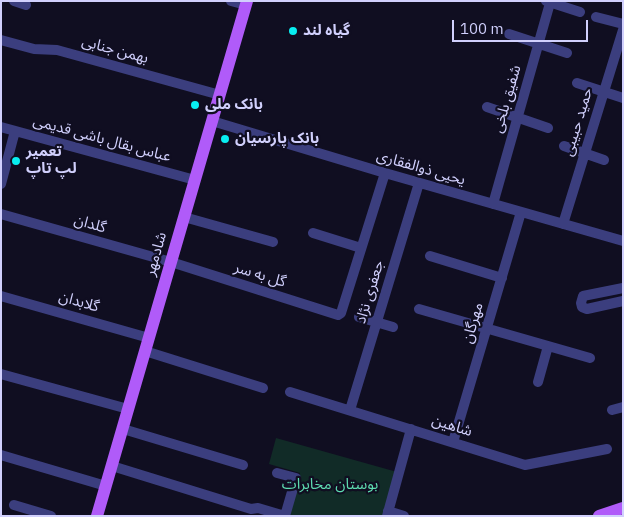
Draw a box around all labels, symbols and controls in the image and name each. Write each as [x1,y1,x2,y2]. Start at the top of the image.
scale bar [454,10,590,42]
text: 100 m [460,19,504,38]
place label: گیاه لند [303,22,350,40]
marker: گیاه لند [287,25,299,37]
street label: بهمن جنابی [80,32,150,68]
street label: شفیق بلخی [489,63,525,135]
street label: حمید حبیبی [559,86,597,158]
place label: بانک ملی [205,96,263,114]
marker: بانک ملی [189,99,201,111]
street label: عباس بقال باشی قدیمی [31,112,173,166]
place label: بانک پارسیان [235,130,319,148]
marker: بانک پارسیان [219,133,231,145]
place label: تعمیر لپ تاپ [26,143,77,178]
street label: یحیی ذوالفقاری [374,147,468,189]
marker: تعمیر لپ تاپ [10,155,22,167]
street label: گلدان [72,211,108,237]
street label: شادمهر [141,230,171,278]
street label: جعفری نژاد [352,258,388,326]
street label: گل به سر [232,259,288,291]
street label: گلابدان [57,288,101,316]
street label: مهرگان [459,301,487,345]
street label: شاهین [430,411,474,441]
park label: بوستان مخابرات [282,476,378,494]

